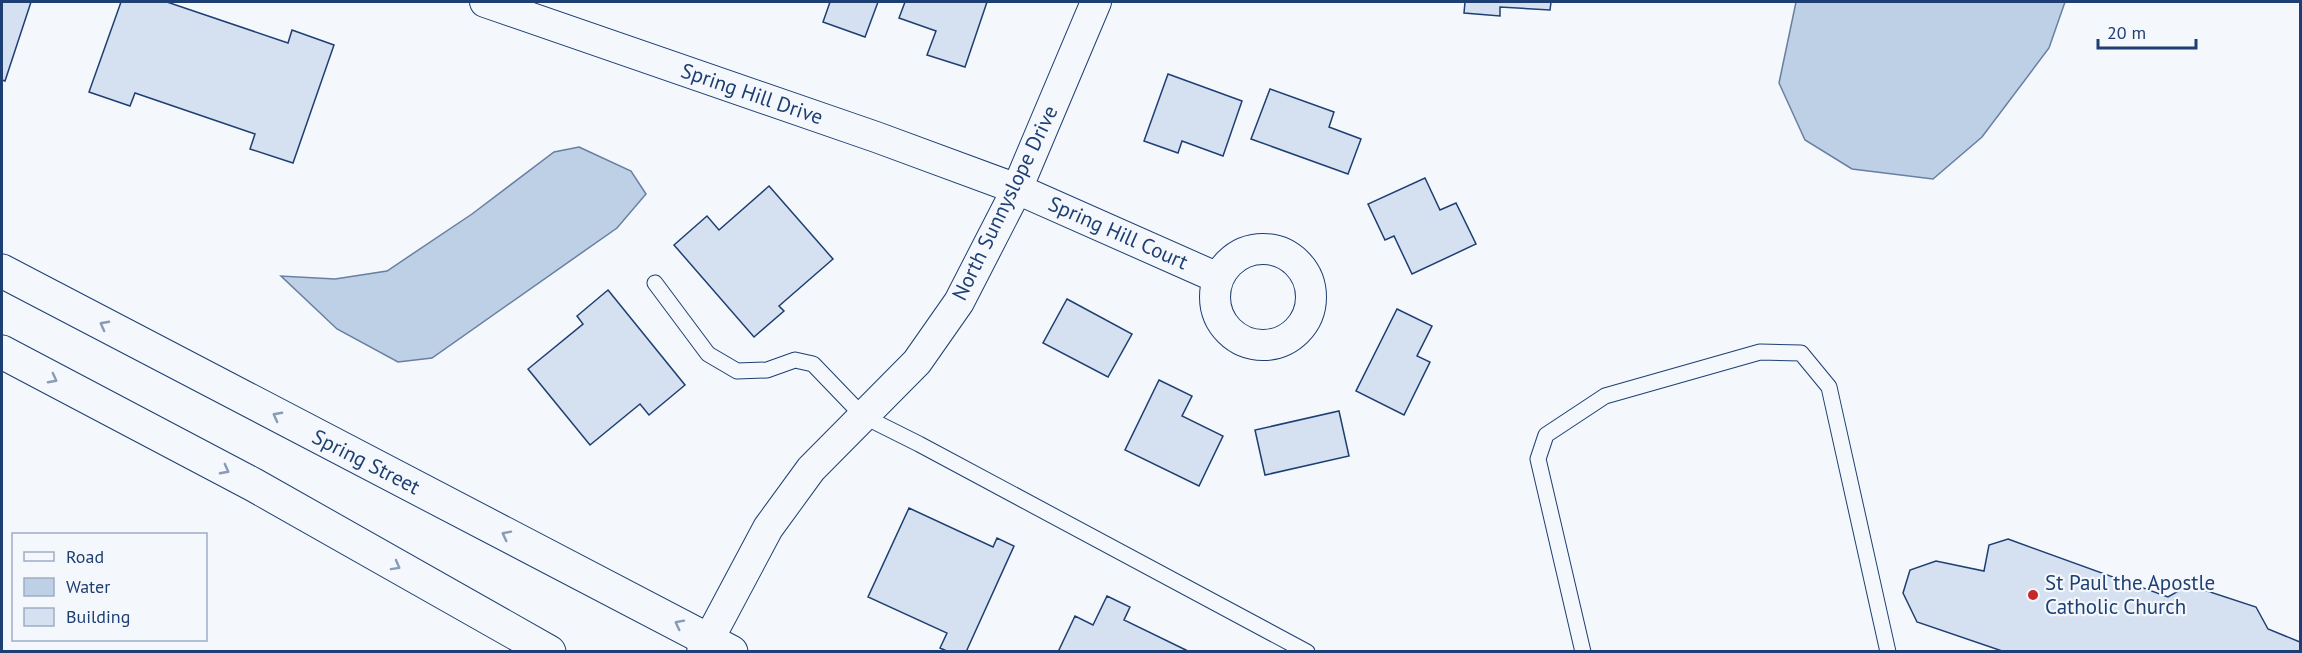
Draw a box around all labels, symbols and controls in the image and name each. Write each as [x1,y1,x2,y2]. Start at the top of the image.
scale bar [2098,12,2196,50]
text: 20 m [2107,21,2146,44]
street label: Spring Hill Drive [678,57,827,130]
street label: North Sunnyslope Drive [946,101,1063,305]
street label: Spring Hill Court [1044,190,1192,275]
one-way arrow [100,321,111,332]
one-way arrow [47,372,57,383]
one-way arrow [272,411,283,423]
street label: Spring Street [308,423,425,500]
one-way arrow [219,463,230,475]
one-way arrow [501,530,512,542]
legend [12,533,207,641]
text: Road [66,545,104,568]
one-way arrow [389,558,400,570]
place label: St Paul the Apostle Catholic Church [2045,569,2215,620]
text: Water [66,575,110,598]
marker: St Paul the Apostle Catholic Church [2026,588,2040,602]
text: Building [66,605,130,628]
one-way arrow [675,620,685,631]

